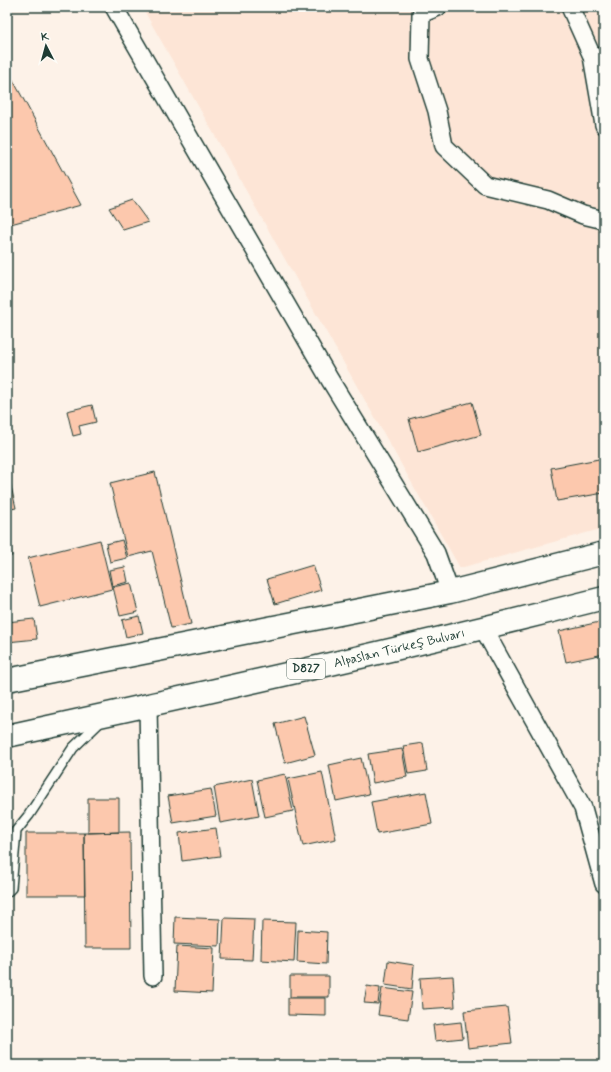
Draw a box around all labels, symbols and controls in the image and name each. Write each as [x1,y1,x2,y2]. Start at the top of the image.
north arrow [26,26,66,66]
text: K [40,30,50,44]
street label: Alpaslan Türkeş Bulvarı [332,624,467,672]
road number: D827 [287,659,325,679]

